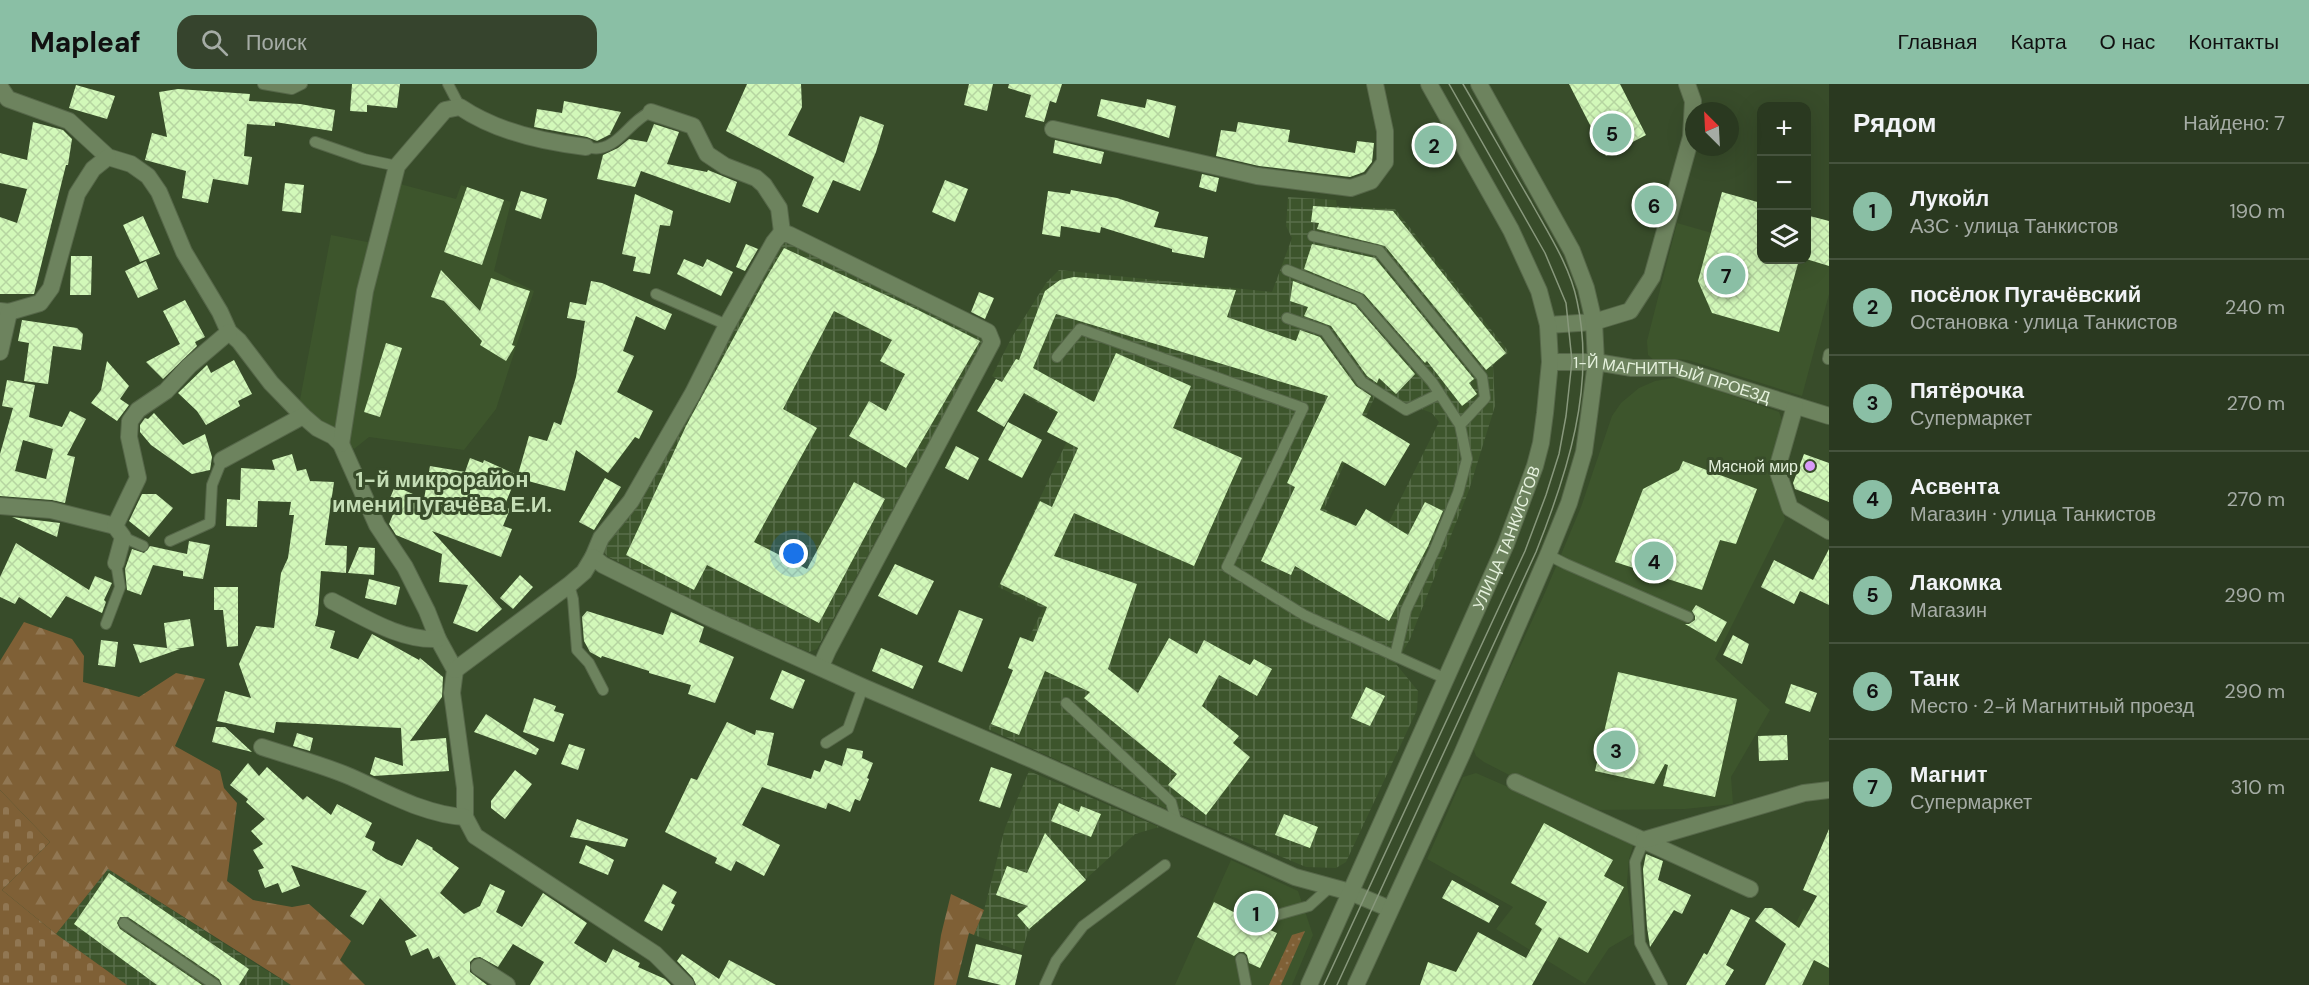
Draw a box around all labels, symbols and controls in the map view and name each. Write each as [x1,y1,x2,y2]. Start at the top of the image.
search box [177,15,597,69]
text: Mapleaf [30,24,141,61]
icon: search [198,26,231,59]
text: Поиск [246,28,307,57]
text: Главная [1897,28,1977,56]
text: Карта [2010,28,2067,56]
text: О нас [2100,28,2155,56]
text: Контакты [2188,28,2279,56]
north arrow [1685,102,1739,156]
map controls [1757,102,1811,264]
button: + [1757,102,1811,156]
text: Рядом [1853,106,1936,140]
pin: 5 [1592,110,1632,156]
text: Найдено: 7 [2183,110,2285,136]
pin: 2 [1414,122,1454,168]
button: − [1757,156,1811,210]
pin: 6 [1634,182,1674,228]
text: Лукойл [1910,184,1989,213]
text: 1 [1869,198,1876,224]
text: 190 m [2229,198,2285,224]
button: layers [1757,210,1811,264]
text: АЗС · улица Танкистов [1910,213,2118,239]
pin: 7 [1706,252,1746,297]
text: посёлок Пугачёвский [1910,280,2141,309]
text: 2 [1867,294,1878,320]
text: 240 m [2225,294,2285,320]
text: Остановка · улица Танкистов [1910,309,2178,335]
street label: 1-Й МАГНИТНЫЙ ПРОЕЗД [1573,352,1773,408]
text: Пятёрочка [1910,376,2024,405]
text: 3 [1866,390,1879,416]
text: 270 m [2227,390,2285,416]
text: Супермаркет [1910,405,2032,431]
place label: Мясной мир [1708,456,1798,477]
marker: Мясной мир [1803,459,1817,473]
street label: УЛИЦА ТАНКИСТОВ [1468,463,1545,613]
district label: 1-й микрорайон имени Пугачёва Е.И. [332,465,552,519]
text: Асвента [1910,472,2000,501]
text: 4 [1866,486,1879,512]
text: 270 m [2227,486,2285,512]
text: Магазин · улица Танкистов [1910,501,2156,527]
pin: 4 [1634,538,1674,584]
your location [779,539,808,568]
text: Лакомка [1910,568,2002,597]
text: 5 [1866,582,1879,608]
text: 290 m [2224,582,2285,608]
text: Магазин [1910,597,1987,623]
text: Танк [1910,664,1959,693]
text: 6 [1866,678,1879,704]
text: 290 m [2224,678,2285,704]
text: Место · 2-й Магнитный проезд [1910,693,2194,719]
pin: 3 [1596,728,1636,772]
text: Магнит [1910,760,1988,789]
text: 7 [1867,774,1878,800]
text: 310 m [2230,774,2285,800]
text: Супермаркет [1910,789,2032,815]
pin: 1 [1236,890,1276,936]

